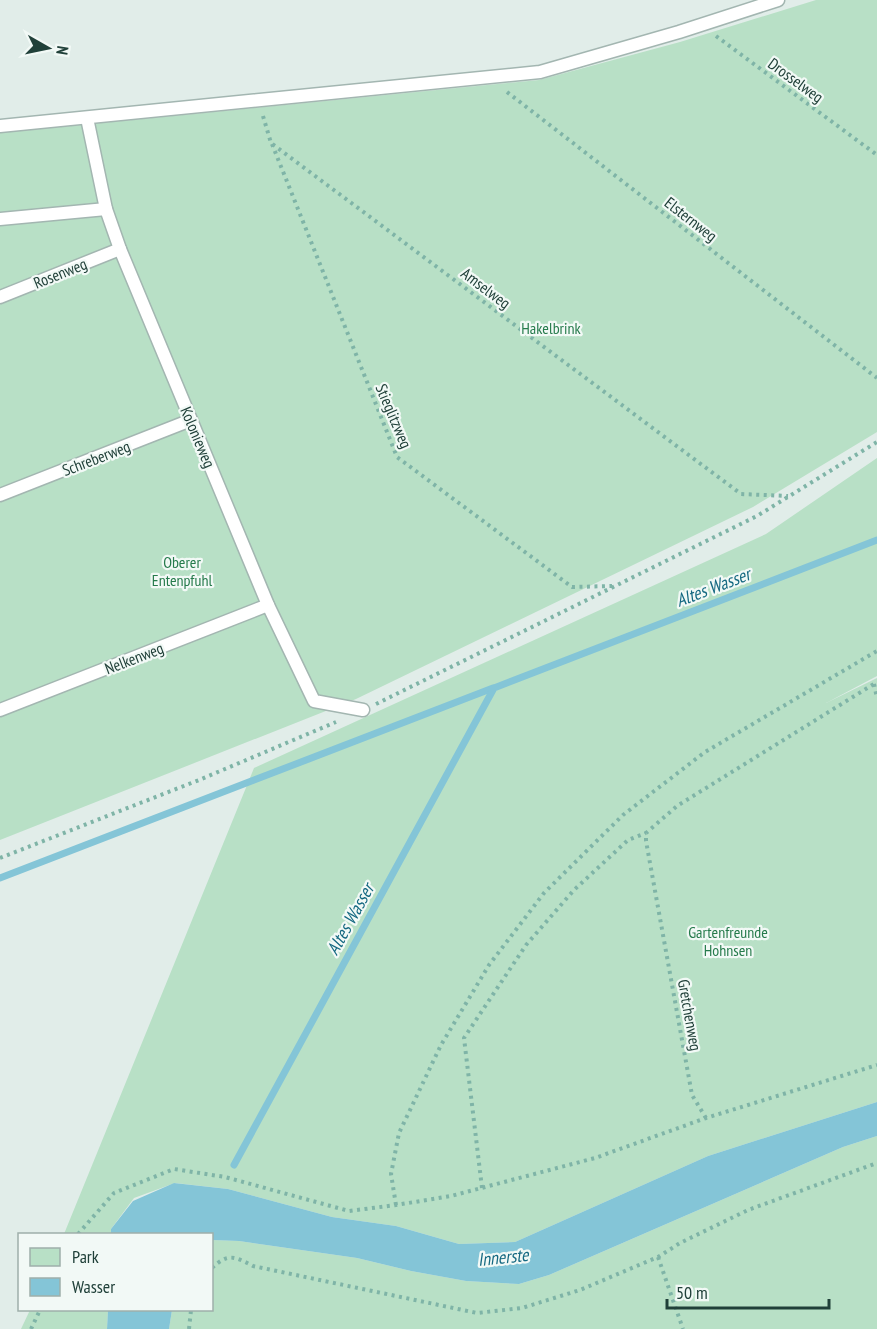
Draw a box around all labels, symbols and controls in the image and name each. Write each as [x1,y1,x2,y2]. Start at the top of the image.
north arrow [18,18,78,78]
text: N [52,45,73,56]
street label: Drosselweg [764,53,828,107]
street label: Elsternweg [661,192,721,246]
street label: Rosenweg [30,253,90,293]
street label: Amselweg [457,263,515,313]
park label: Hakelbrink [521,318,581,338]
street label: Stieglitzweg [371,381,417,451]
street label: Kolonieweg [176,403,220,471]
street label: Schreberweg [59,436,133,480]
park label: Oberer Entenpfuhl [152,552,212,590]
water label: Altes Wasser [673,561,756,612]
street label: Nelkenweg [102,638,166,678]
water label: Altes Wasser [321,877,380,959]
park label: Gartenfreunde Hohnsen [688,922,768,960]
street label: Gretchenweg [674,978,706,1052]
legend [18,1233,213,1311]
water label: Innerste [477,1243,531,1271]
text: Park [72,1245,99,1268]
scale bar [667,1272,829,1310]
text: Wasser [72,1275,115,1298]
text: 50 m [676,1281,708,1304]

